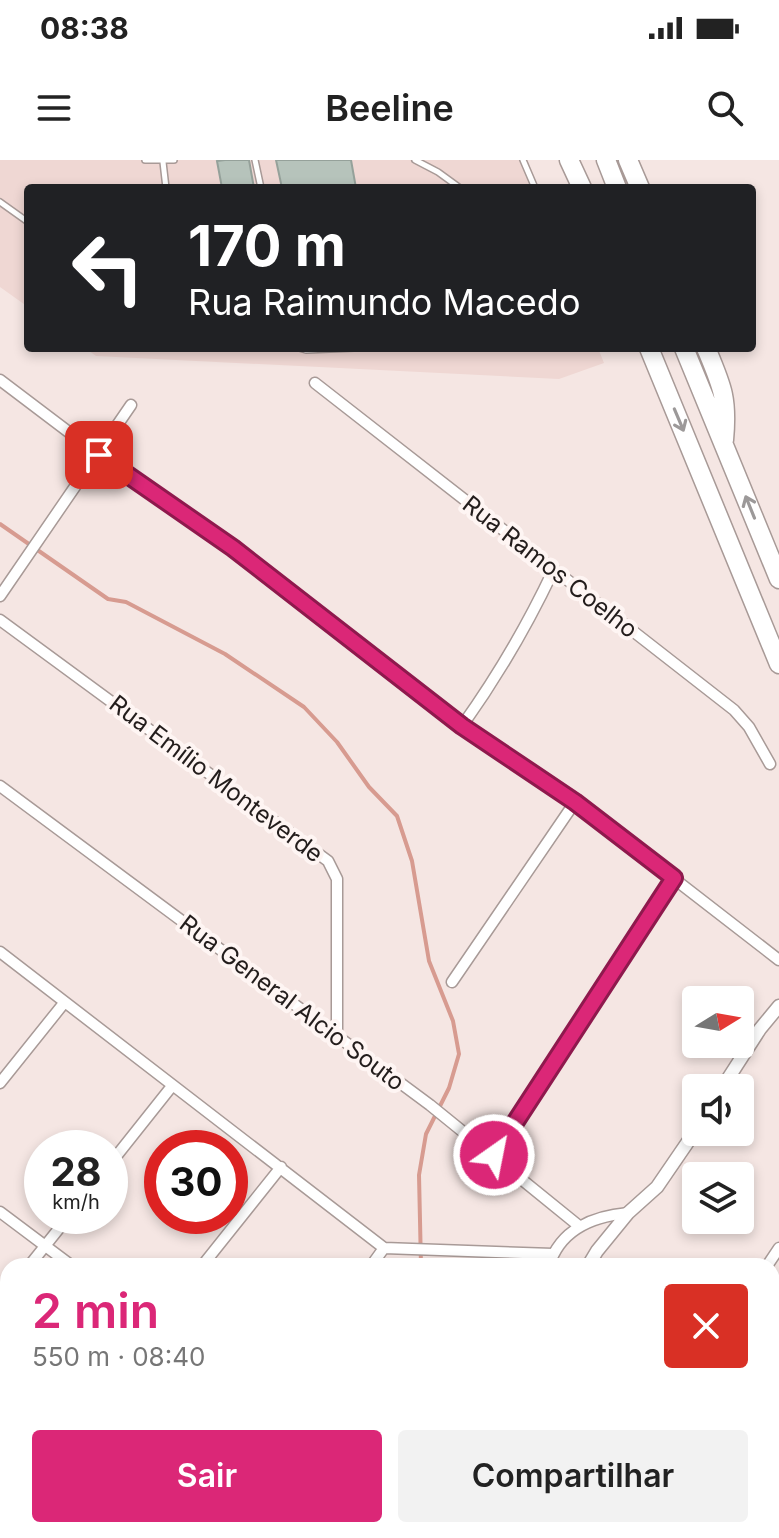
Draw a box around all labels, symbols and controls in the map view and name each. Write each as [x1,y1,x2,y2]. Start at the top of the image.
text: 08:38 [40,10,129,46]
icon: menu [32,86,76,130]
text: Beeline [325,86,454,130]
icon: search [703,86,747,130]
text: 170 m [188,212,346,280]
icon: left [56,216,160,320]
text: Rua Raimundo Macedo [188,280,580,324]
one-way arrow [673,407,688,432]
pin [65,421,133,489]
icon: arrive [77,433,121,477]
street label: Rua Ramos Coelho [457,489,643,644]
one-way arrow [741,495,756,520]
street label: Rua Emílio Monteverde [104,689,329,868]
street label: Rua General Alcio Souto [174,909,410,1097]
north arrow [682,986,754,1058]
map controls [682,986,754,1234]
button: sound [682,1074,754,1146]
position arrow [452,1113,536,1197]
speed limit sign: 30 [144,1130,248,1234]
text: 28 [50,1147,102,1196]
button: layers [682,1162,754,1234]
text: km/h [52,1190,100,1214]
text: 2 min [32,1281,159,1340]
button: close [664,1284,748,1368]
text: 550 m · 08:40 [32,1341,205,1372]
button: Sair [32,1430,382,1522]
button: Compartilhar [398,1430,748,1522]

